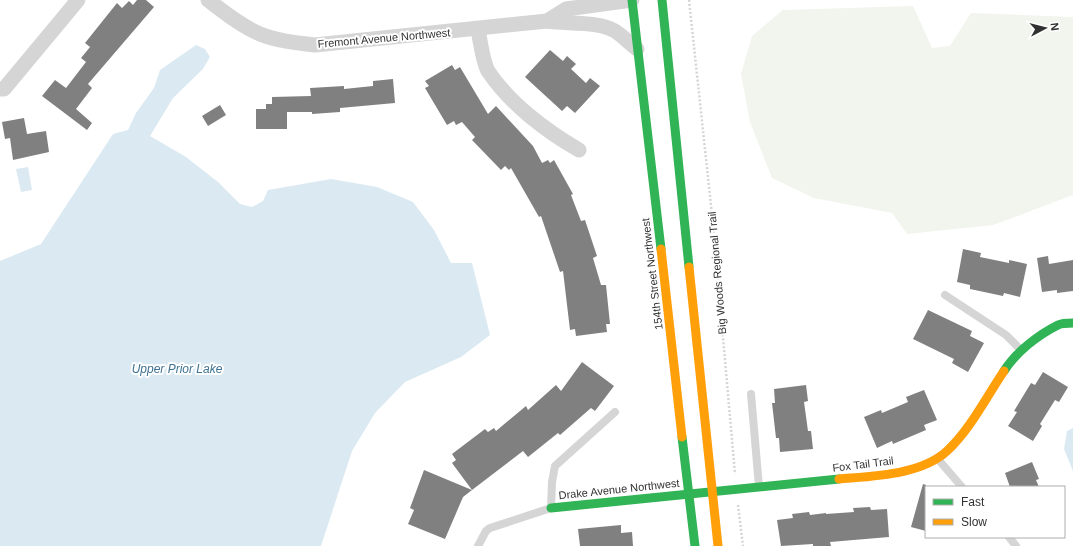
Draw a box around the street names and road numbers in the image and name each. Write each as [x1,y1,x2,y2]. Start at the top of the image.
street label: Fremont Avenue Northwest [317,26,451,50]
street label: Big Woods Regional Trail [706,211,728,335]
street label: 154th Street Northwest [639,217,665,331]
street label: Fox Tail Trail [832,454,894,474]
street label: Drake Avenue Northwest [558,477,680,501]

